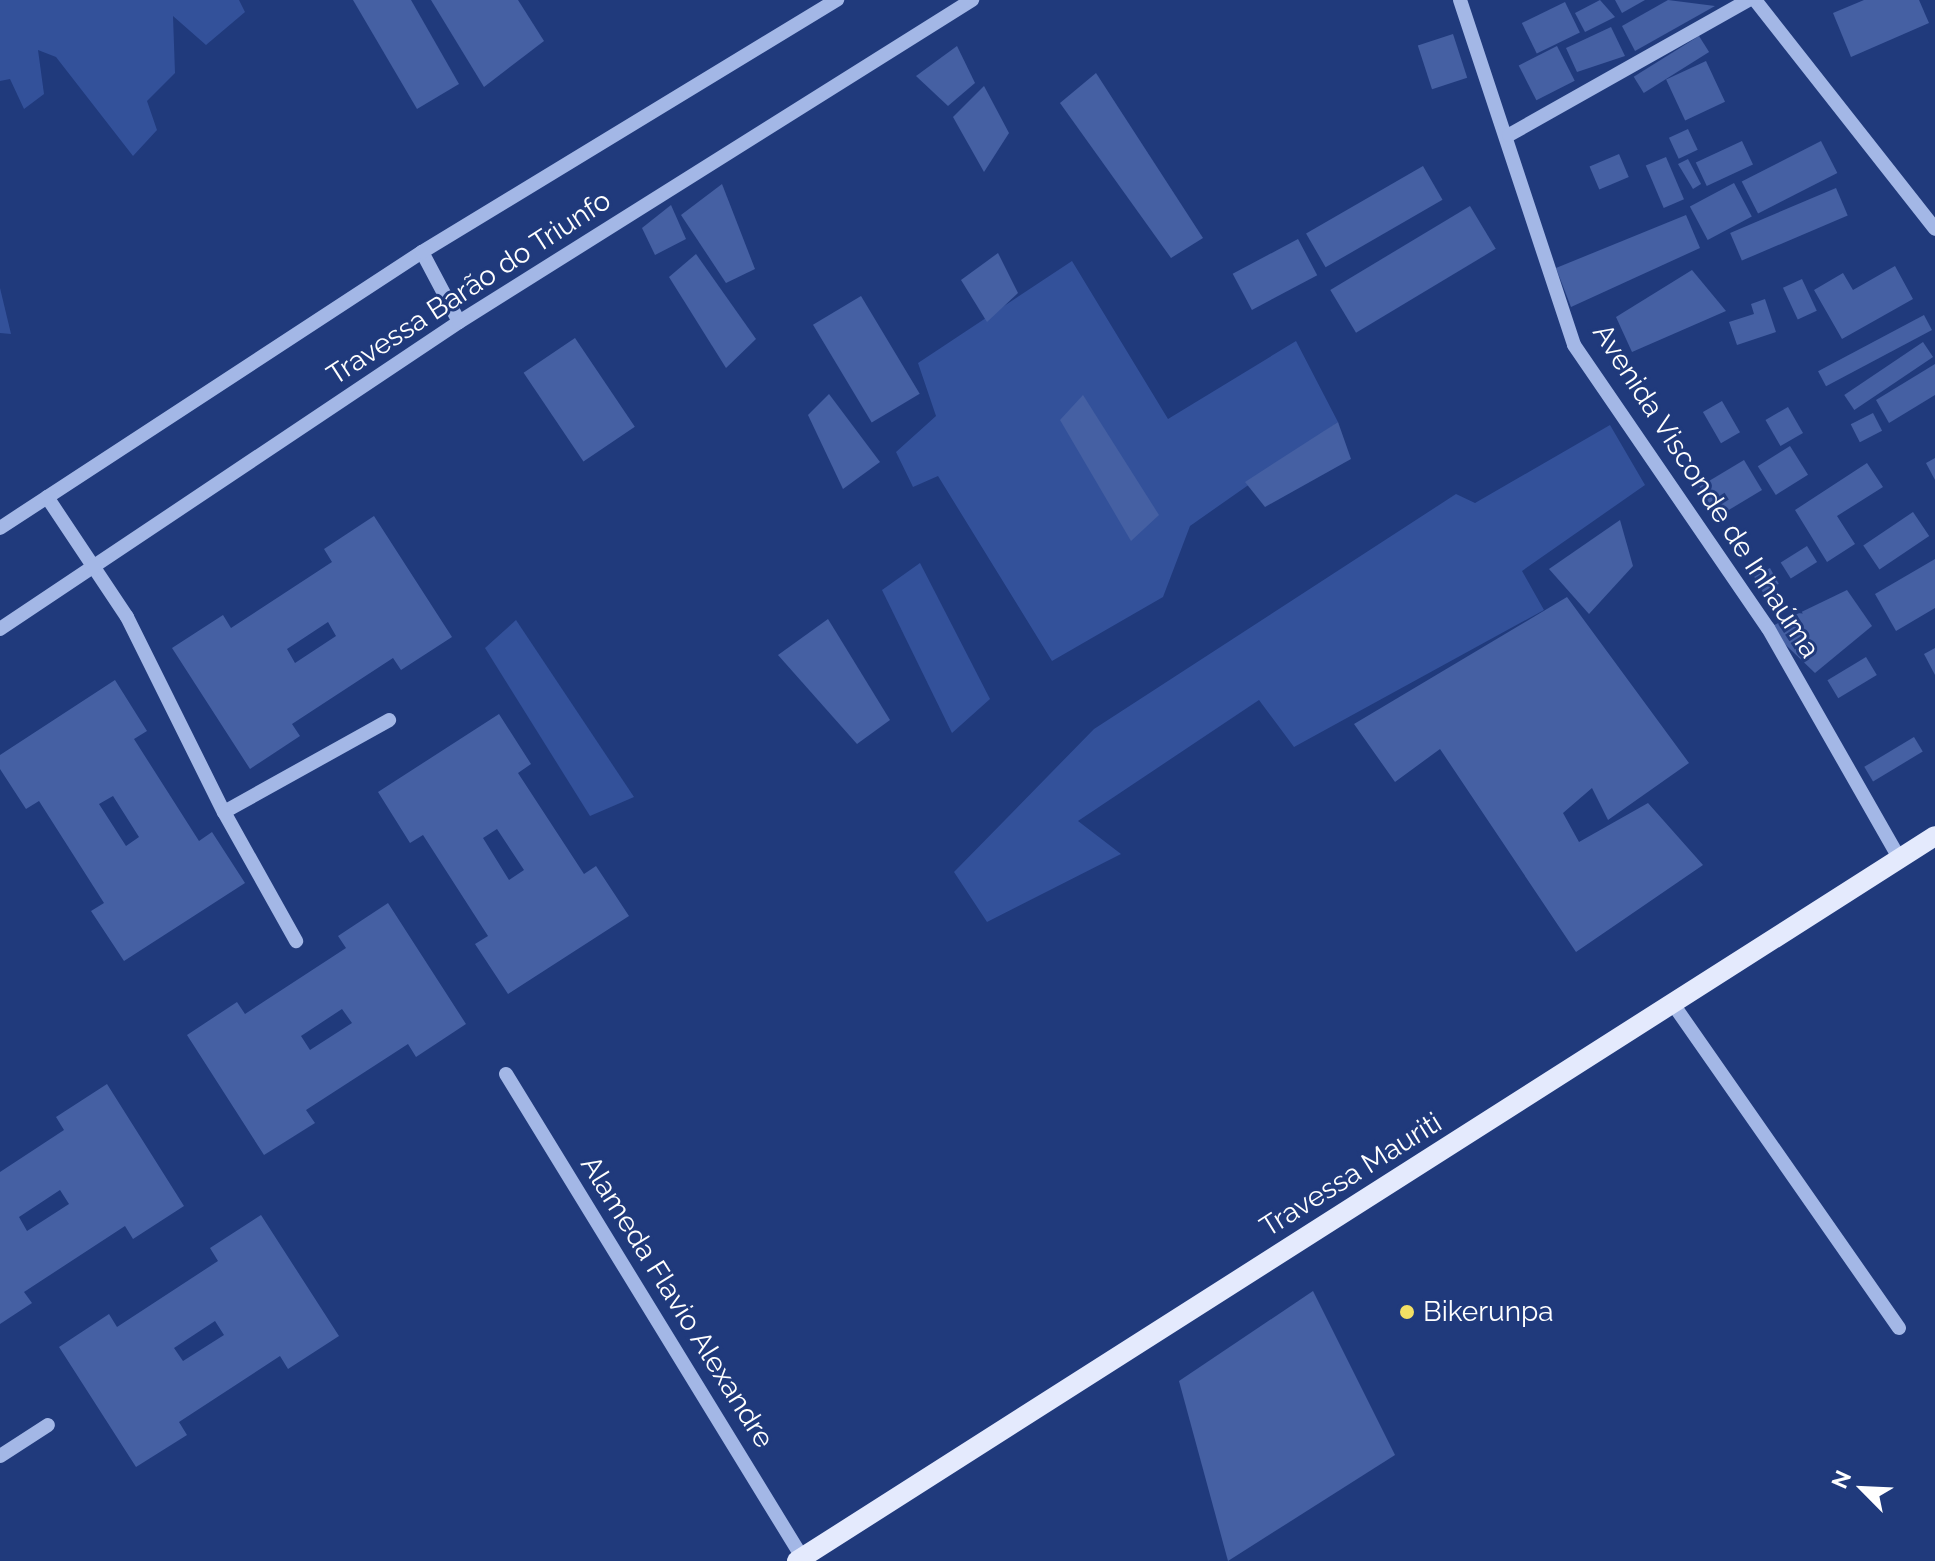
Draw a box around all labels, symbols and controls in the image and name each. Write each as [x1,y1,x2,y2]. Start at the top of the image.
street label: Travessa Barão do Triunfo [321,183,617,393]
street label: Avenida Visconde de Inhaúma [1585,317,1827,665]
street label: Travessa Mauriti [1254,1106,1448,1244]
street label: Alameda Flavio Alexandre [573,1149,781,1455]
place label: Bikerunpa [1423,1295,1554,1329]
marker: Bikerunpa [1398,1303,1416,1321]
north arrow [1823,1449,1903,1529]
text: N [1826,1466,1856,1492]

